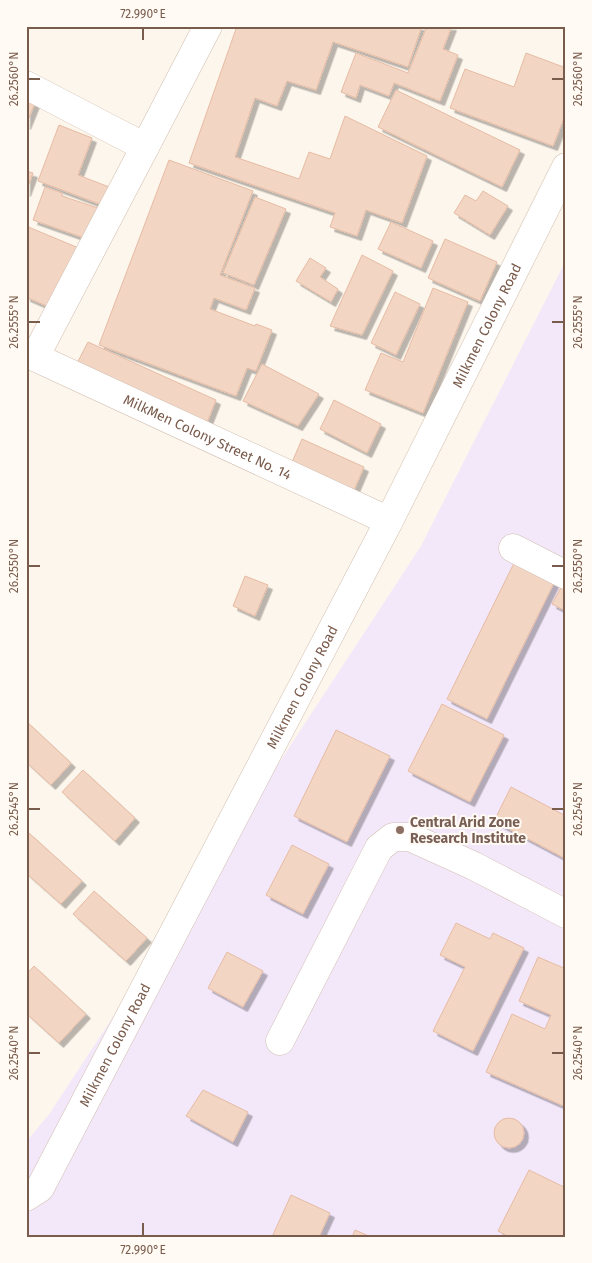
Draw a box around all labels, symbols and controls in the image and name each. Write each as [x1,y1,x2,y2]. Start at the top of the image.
text: 72.990°E [120,7,166,21]
text: 26.2560°N [7,52,21,106]
text: 26.2560°N [571,52,585,106]
street label: Milkmen Colony Road [449,261,525,390]
text: 26.2555°N [7,295,21,349]
text: 26.2555°N [571,295,585,349]
street label: MilkMen Colony Street No. 14 [121,391,295,483]
text: 26.2550°N [7,539,21,593]
text: 26.2550°N [571,539,585,593]
street label: Milkmen Colony Road [263,623,341,752]
text: 26.2545°N [7,782,21,836]
text: 26.2545°N [571,782,585,836]
place label: Central Arid Zone Research Institute [410,814,526,847]
marker: Central Arid Zone Research Institute [394,824,406,836]
street label: Milkmen Colony Road [76,981,154,1110]
text: 26.2540°N [7,1026,21,1080]
text: 26.2540°N [571,1026,585,1080]
text: 72.990°E [120,1243,166,1257]

